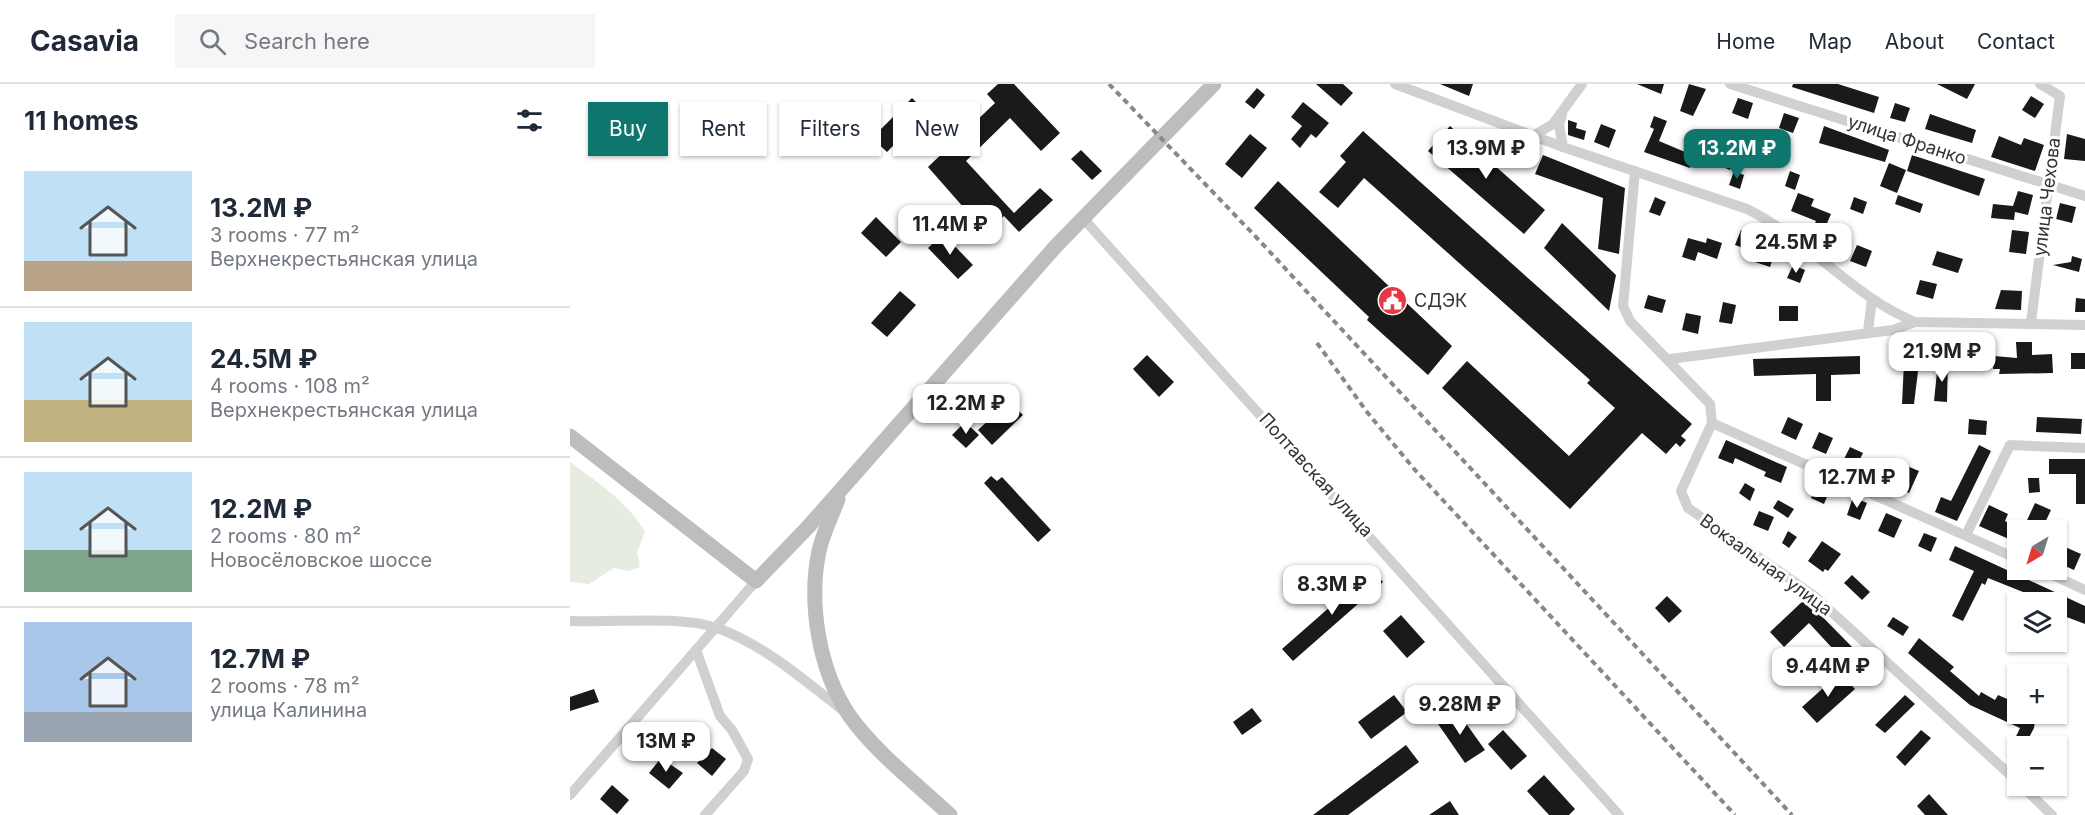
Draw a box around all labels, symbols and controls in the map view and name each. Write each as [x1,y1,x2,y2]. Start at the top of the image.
search box [175,14,595,68]
text: Casavia [30,24,139,58]
icon: search [196,25,229,58]
text: Search here [244,28,370,54]
text: Home [1716,29,1775,54]
text: Map [1808,29,1852,54]
text: About [1885,29,1944,54]
text: Contact [1977,29,2055,54]
chip: Buy [588,102,668,156]
chip: Rent [680,102,767,156]
chip: Filters [779,102,881,156]
chip: New [893,102,980,156]
icon: filters [513,104,546,137]
text: 11 homes [24,105,139,136]
street label: улица Франко [1845,111,1969,169]
pin: 13.9M ₽ [1431,129,1541,180]
pin: 13.2M ₽ [1682,129,1792,180]
text: 13.9M ₽ [1447,136,1525,160]
text: 13.2M ₽ [1698,136,1776,160]
street label: улица Чехова [2029,136,2064,257]
text: 13.2M ₽ [210,192,312,223]
icon: home [72,195,144,267]
pin: 11.4M ₽ [895,205,1005,256]
text: 11.4M ₽ [912,212,988,236]
text: 3 rooms · 77 m² [210,223,359,247]
pin: 24.5M ₽ [1741,223,1851,274]
text: 24.5M ₽ [1755,230,1837,254]
text: Верхнекрестьянская улица [210,247,478,271]
public building icon: СДЭК [1377,285,1409,317]
place label: СДЭК [1414,290,1467,311]
pin: 21.9M ₽ [1887,332,1997,383]
text: 21.9M ₽ [1903,339,1981,363]
text: 24.5M ₽ [210,343,317,374]
icon: home [72,346,144,418]
text: 4 rooms · 108 m² [210,374,370,398]
pin: 12.2M ₽ [911,384,1021,435]
text: 12.2M ₽ [927,391,1005,415]
text: Верхнекрестьянская улица [210,398,478,422]
street label: Полтавская улица [1255,408,1378,541]
pin: 12.7M ₽ [1802,458,1912,509]
text: 12.7M ₽ [1818,465,1896,489]
text: 12.2M ₽ [210,493,312,524]
icon: home [72,496,144,568]
street label: Вокзальная улица [1696,510,1836,620]
north arrow [2007,520,2067,580]
map controls [2007,520,2067,796]
text: 2 rooms · 80 m² [210,524,361,548]
text: Новосёловское шоссе [210,548,432,572]
pin: 8.3M ₽ [1283,565,1381,616]
text: 8.3M ₽ [1297,572,1367,596]
button: layers [2007,592,2067,652]
text: 12.7M ₽ [210,643,310,674]
icon: home [72,646,144,718]
pin: 9.44M ₽ [1773,647,1883,698]
text: 9.44M ₽ [1786,654,1870,678]
button: + [2007,664,2067,724]
text: 2 rooms · 78 m² [210,674,359,698]
pin: 9.28M ₽ [1405,685,1515,736]
text: 9.28M ₽ [1419,692,1501,716]
text: улица Калинина [210,698,367,722]
pin: 13M ₽ [624,722,708,773]
text: 13M ₽ [636,729,696,753]
button: − [2007,736,2067,796]

